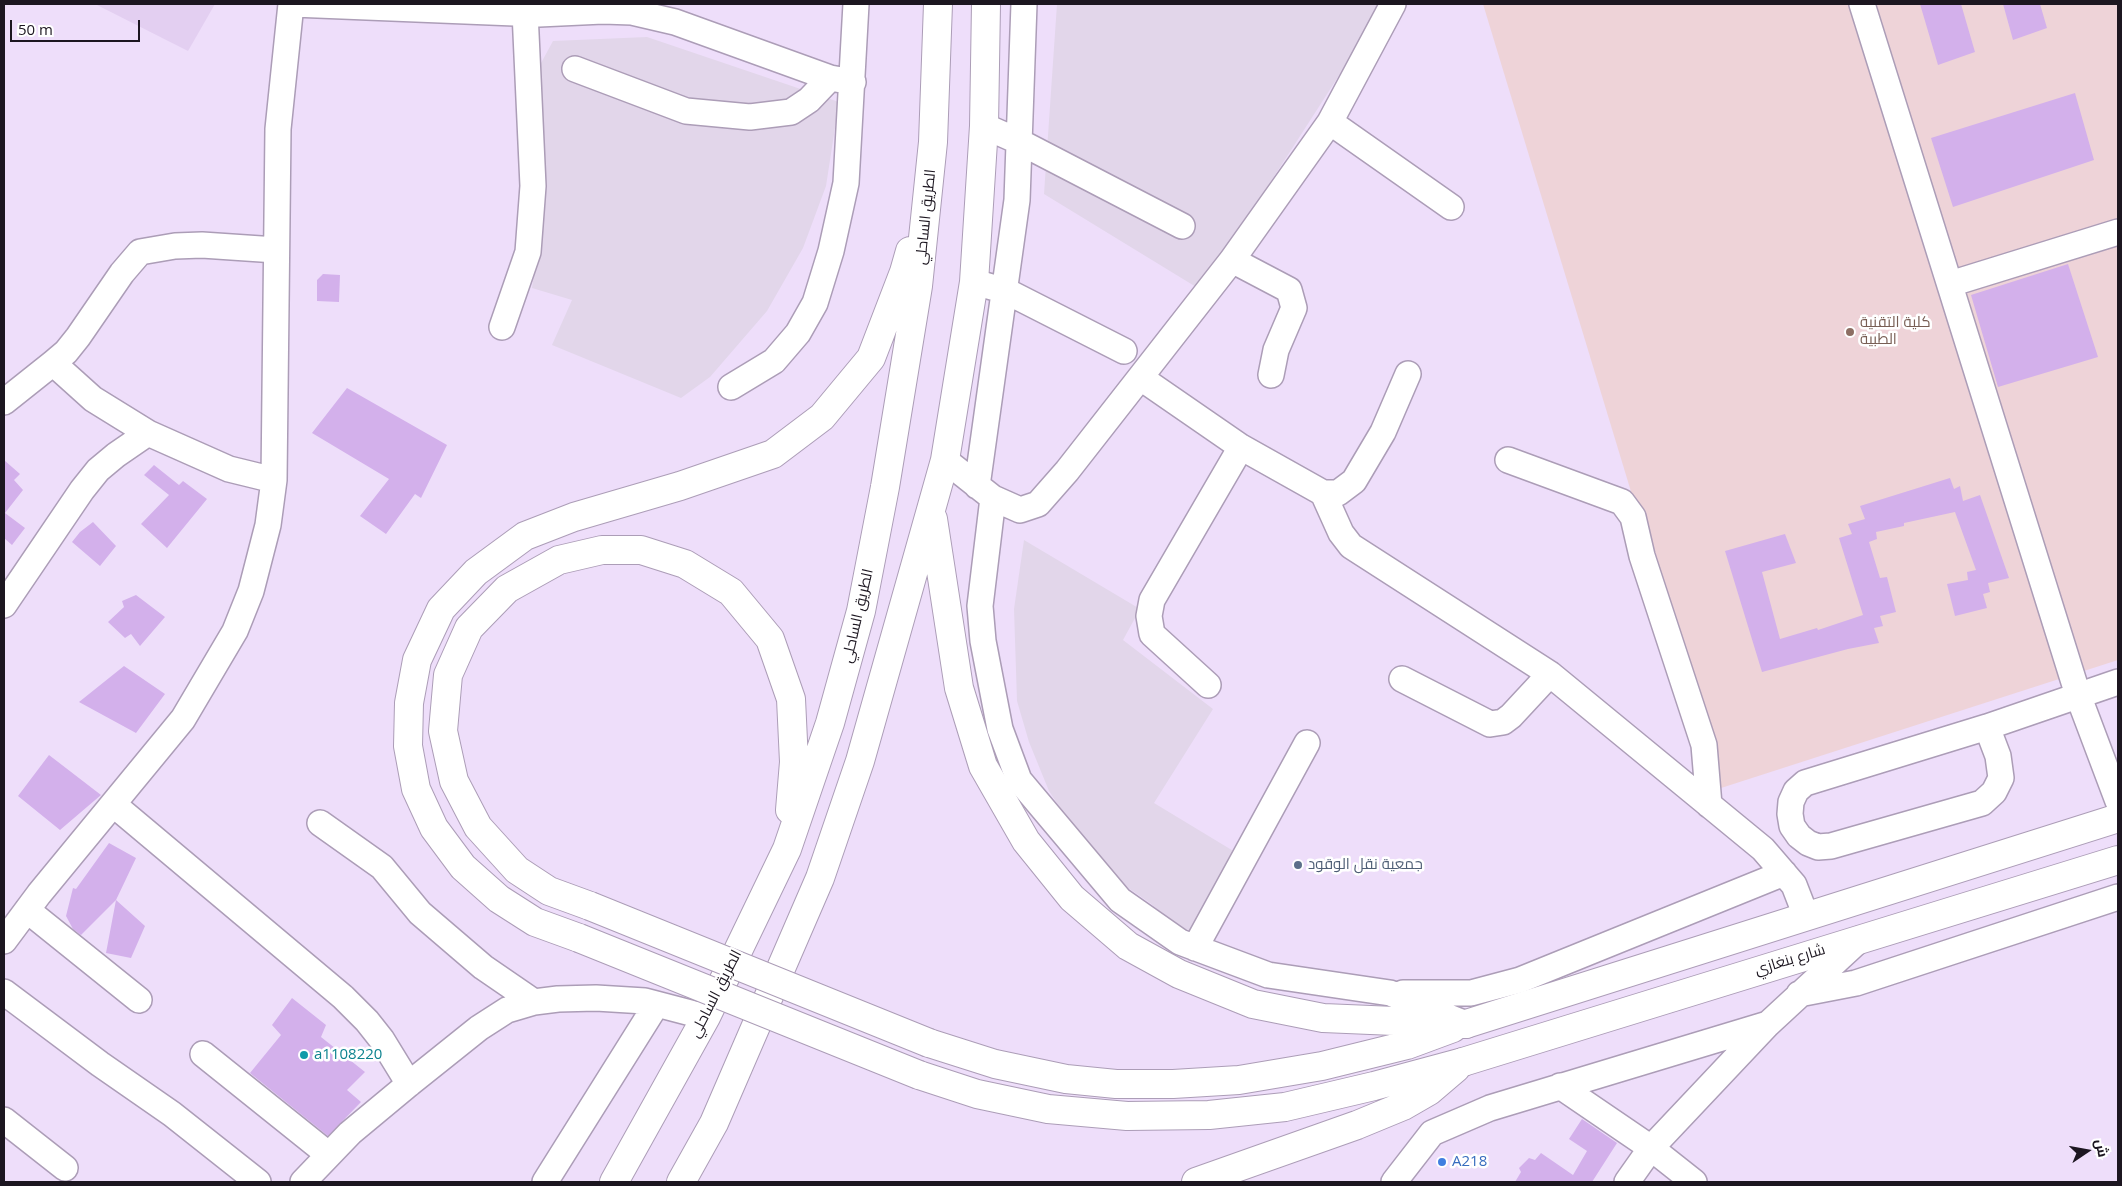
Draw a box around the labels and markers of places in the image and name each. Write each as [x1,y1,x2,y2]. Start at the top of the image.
place label: كلية التقنية الطبية [1860,314,1931,349]
marker: كلية التقنية الطبية [1844,326,1856,338]
place label: جمعية نقل الوقود [1308,856,1423,874]
marker: جمعية نقل الوقود [1292,859,1304,871]
place label: a1108220 [314,1046,382,1064]
marker: a1108220 [298,1049,310,1061]
place label: A218 [1452,1153,1487,1171]
marker: A218 [1436,1156,1448,1168]

